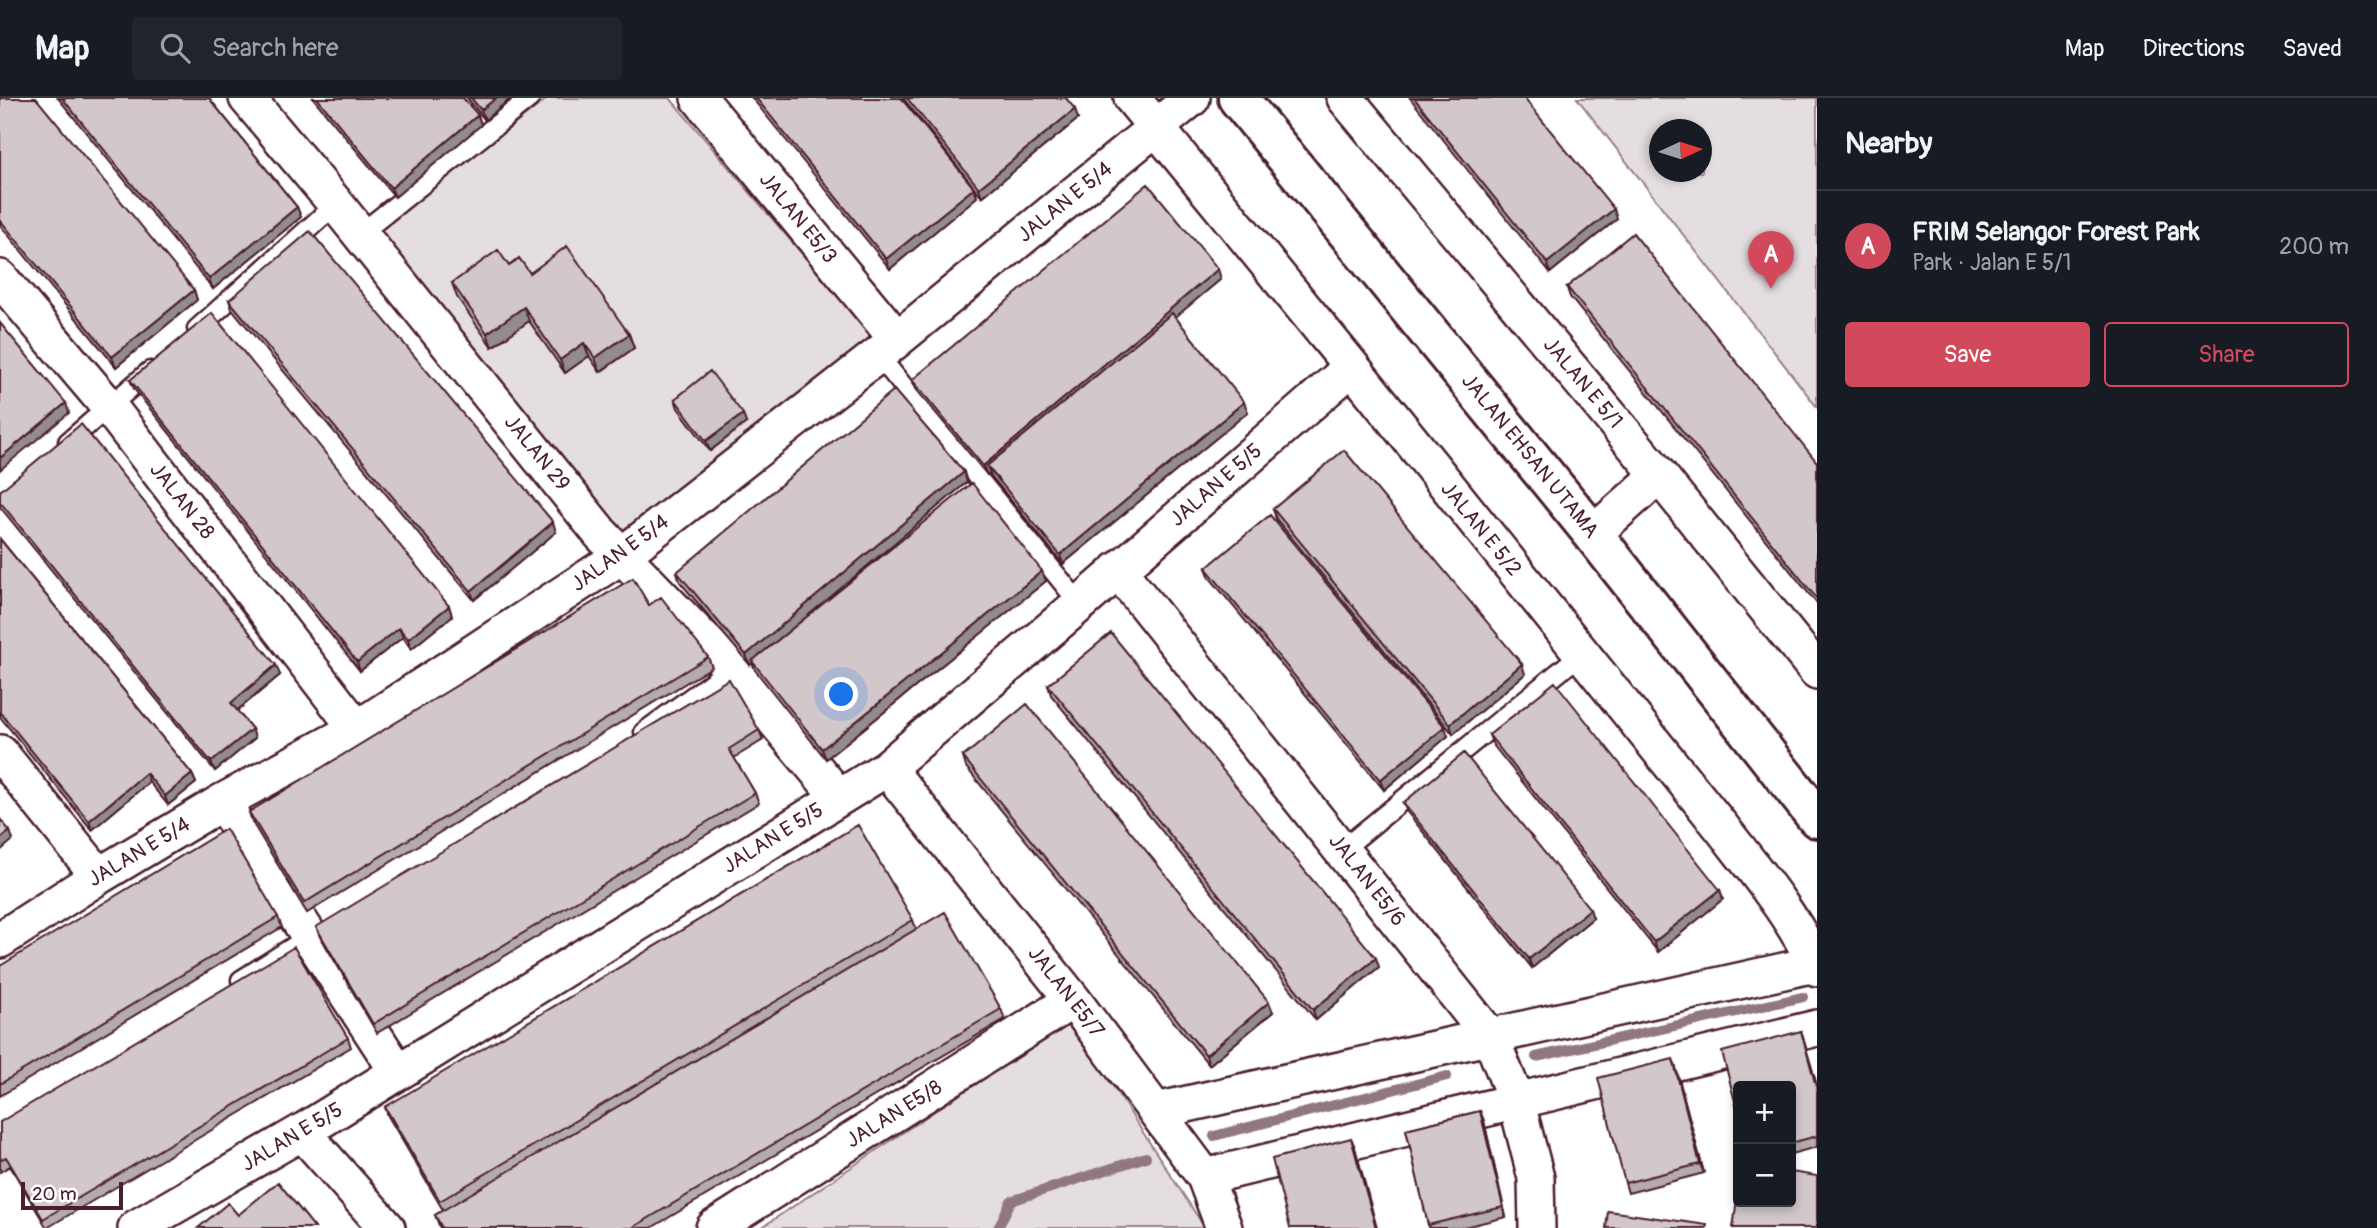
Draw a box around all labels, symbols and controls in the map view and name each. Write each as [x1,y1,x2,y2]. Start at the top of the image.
search box [132,17,622,80]
text: Map [35,28,90,69]
icon: search [156,29,194,67]
text: Search here [212,32,339,64]
text: Map [2065,34,2105,63]
text: Directions [2143,34,2244,63]
text: Saved [2282,34,2342,63]
north arrow [1649,119,1712,182]
text: Nearby [1845,125,1932,162]
street label: JALAN E 5/4 [1012,155,1118,249]
street label: JALAN E5/3 [753,167,843,269]
text: FRIM Selangor Forest Park [1912,216,2200,248]
pin: A [1748,231,1794,289]
text: A [1861,232,1875,261]
text: 200 m [2279,232,2349,261]
text: Park · Jalan E 5/1 [1912,248,2072,277]
button: Save [1845,322,2090,387]
button: Share [2104,322,2349,387]
street label: JALAN E 5/1 [1537,332,1629,434]
street label: JALAN EHSAN UTAMA [1455,368,1605,544]
street label: JALAN 29 [498,409,576,497]
street label: JALAN E 5/5 [1164,438,1268,532]
street label: JALAN 28 [144,457,220,545]
street label: JALAN E 5/2 [1435,476,1527,582]
street label: JALAN E 5/4 [566,508,674,598]
your location [824,677,858,711]
street label: JALAN E 5/5 [718,796,828,880]
street label: JALAN E 5/4 [83,811,195,893]
street label: JALAN E5/6 [1323,828,1411,932]
street label: JALAN E5/7 [1022,941,1110,1043]
street label: JALAN E5/8 [841,1074,947,1154]
map controls [1733,1081,1796,1207]
button: + [1733,1081,1796,1144]
street label: JALAN E 5/5 [236,1096,348,1178]
button: − [1733,1144,1796,1207]
scale bar [21,1179,122,1211]
text: 20 m [32,1182,77,1206]

